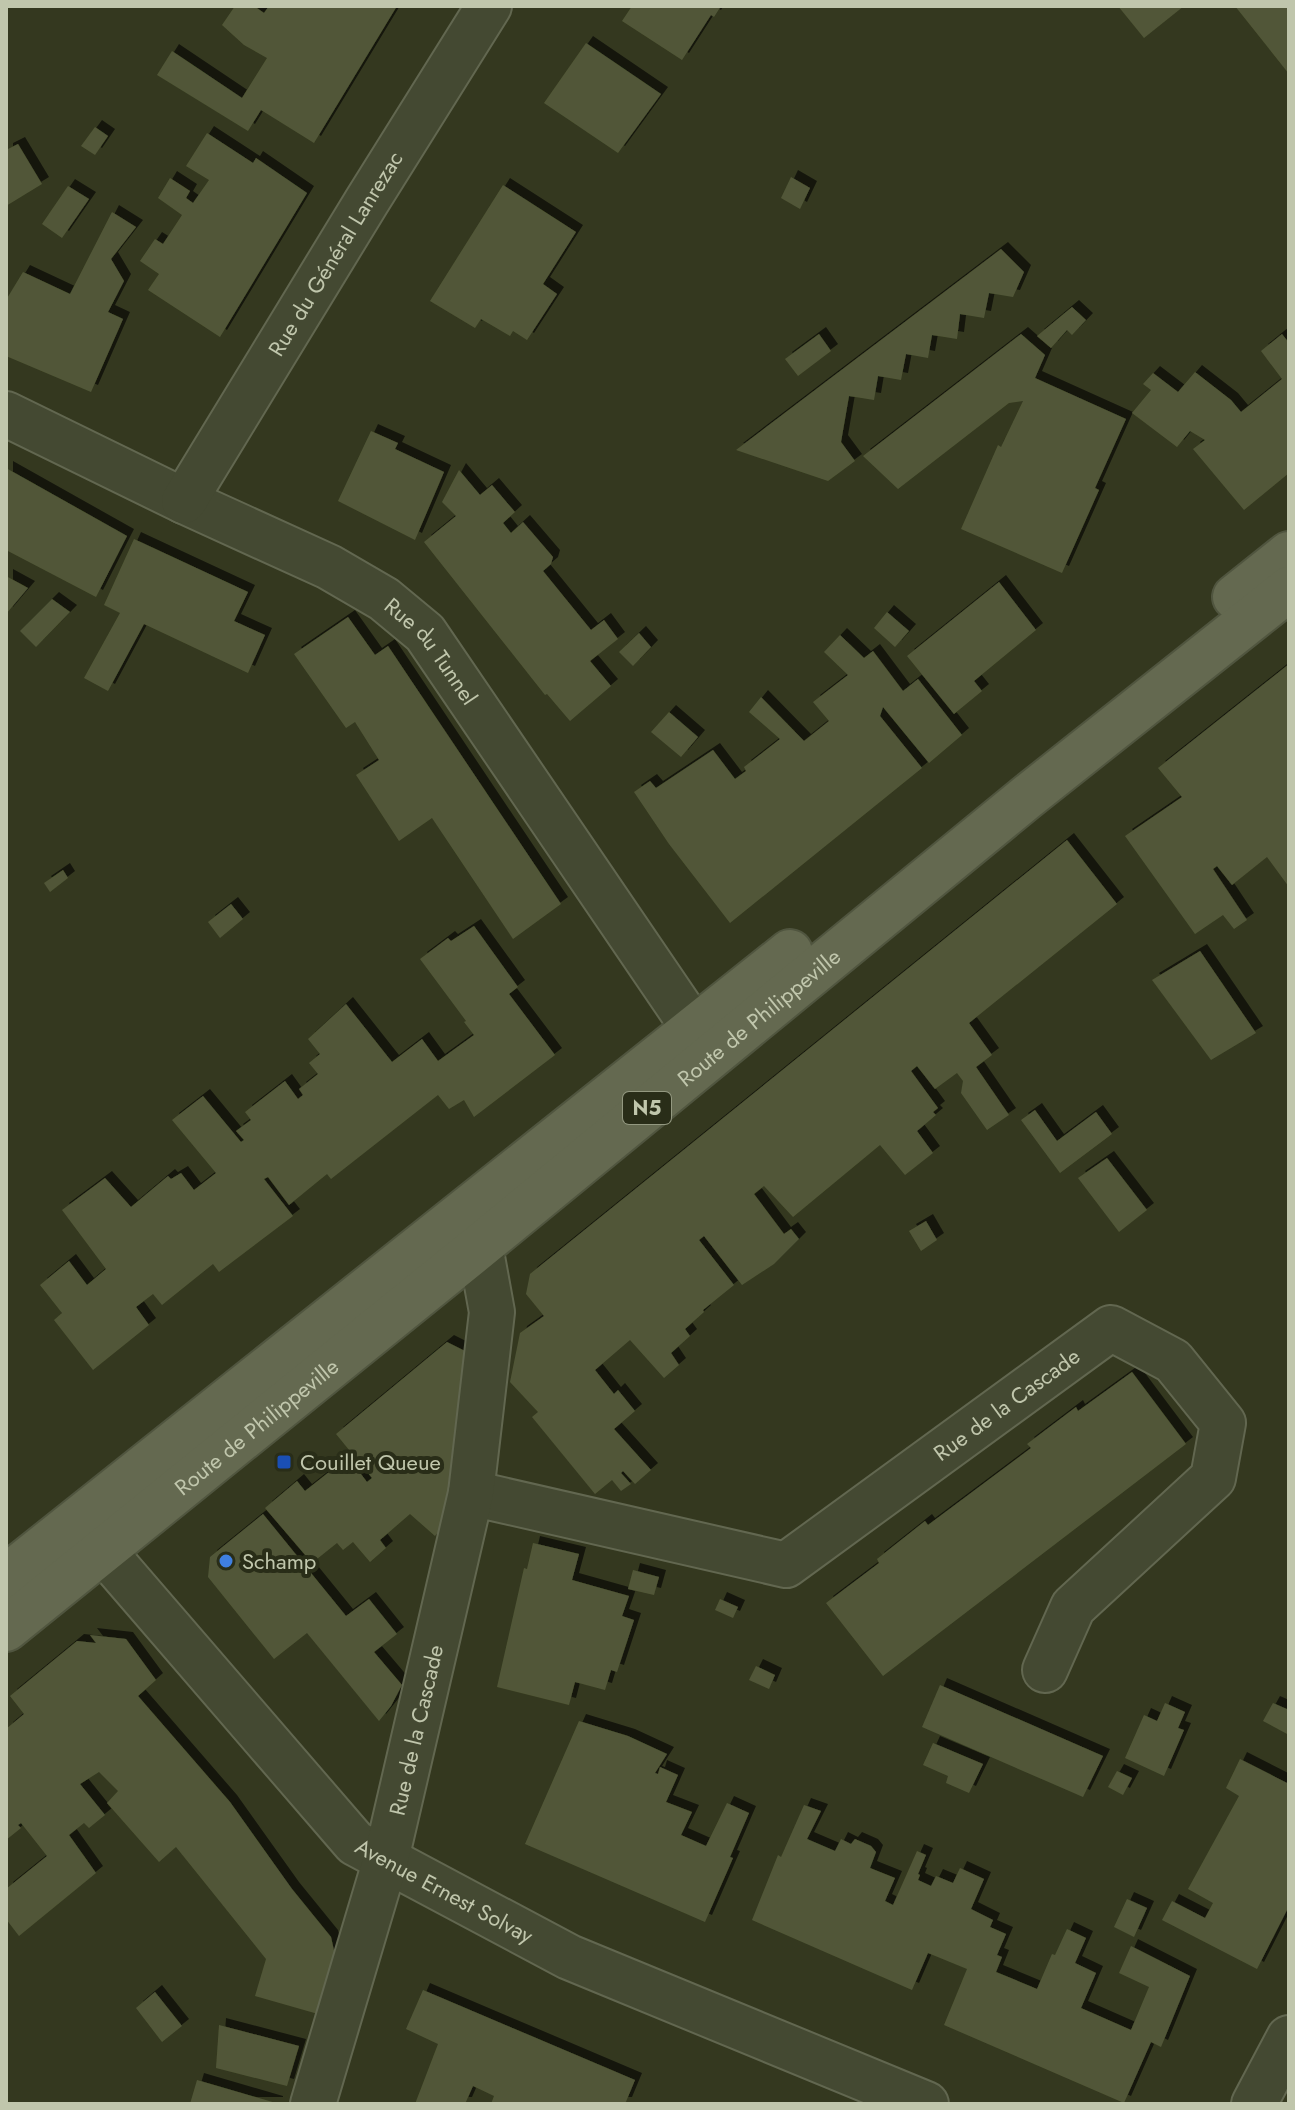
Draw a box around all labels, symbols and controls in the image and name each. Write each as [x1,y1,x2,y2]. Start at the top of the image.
street label: Rue du Général Lanrezac [260,145,410,362]
street label: Rue du Tunnel [378,590,485,711]
street label: Route de Philippeville [670,941,847,1094]
road number: N5 [623,1092,671,1124]
street label: Rue de la Cascade [927,1340,1086,1468]
street label: Route de Philippeville [168,1350,345,1503]
place label: Couillet Queue [300,1446,441,1478]
marker: Couillet Queue [275,1453,293,1471]
place label: Schamp [242,1545,316,1577]
marker: Schamp [217,1552,235,1570]
street label: Rue de la Cascade [381,1642,451,1819]
street label: Avenue Ernest Solvay [350,1830,539,1951]

